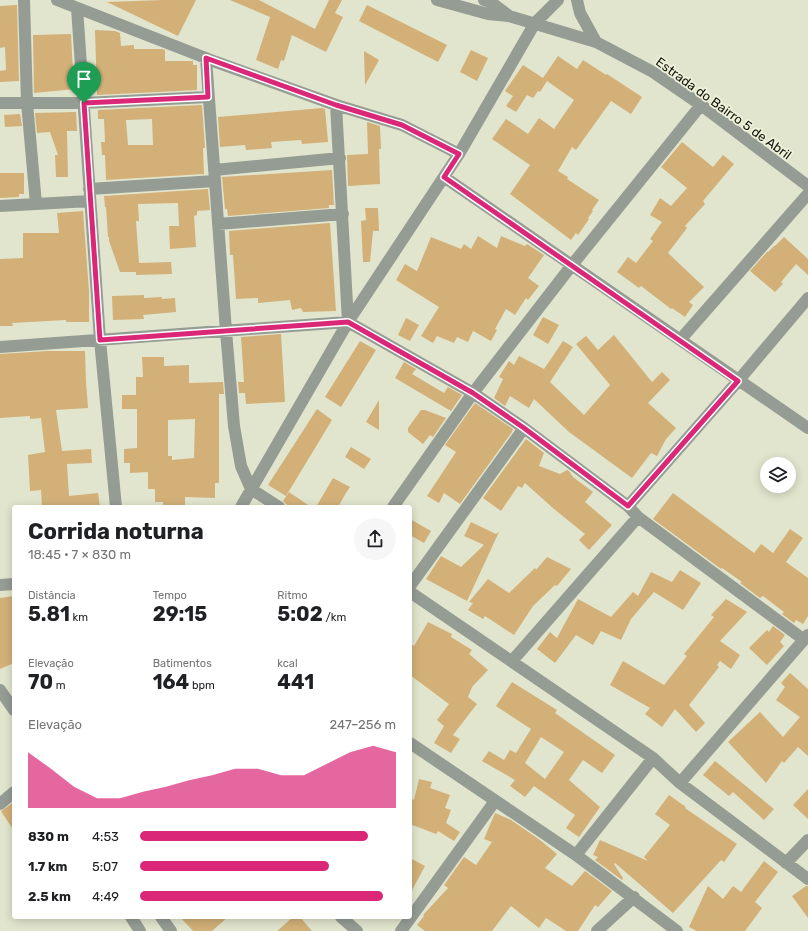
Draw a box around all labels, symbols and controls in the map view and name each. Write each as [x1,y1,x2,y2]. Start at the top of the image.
street label: Estrada do Bairro 5 de Abril [653,54,794,163]
pin [67,62,101,103]
icon: arrive [73,68,95,90]
map controls [760,457,796,493]
button: layers [760,457,796,493]
text: Corrida noturna [28,518,204,545]
button: share [354,518,396,560]
text: 18:45 · 7 × 830 m [28,547,131,562]
text: Distância [28,589,76,602]
text: Tempo [153,589,187,602]
text: Ritmo [277,589,308,602]
text: 5.81 [28,602,70,626]
text: 29:15 [153,602,207,626]
text: 5:02 [277,602,323,626]
text: km [70,611,88,624]
text: /km [323,611,346,624]
text: Elevação [28,657,74,670]
text: Batimentos [153,657,212,670]
text: kcal [277,657,298,670]
text: 70 [28,670,53,694]
text: 164 [153,670,189,694]
text: 441 [277,670,314,694]
text: m [53,679,66,692]
text: bpm [189,679,215,692]
text: Elevação [28,717,82,732]
text: 247–256 m [330,717,396,732]
text: 830 m [28,829,69,844]
text: 4:53 [92,829,119,844]
text: 1.7 km [28,859,68,874]
text: 5:07 [92,859,118,874]
text: 2.5 km [28,889,71,904]
text: 4:49 [92,889,119,904]

